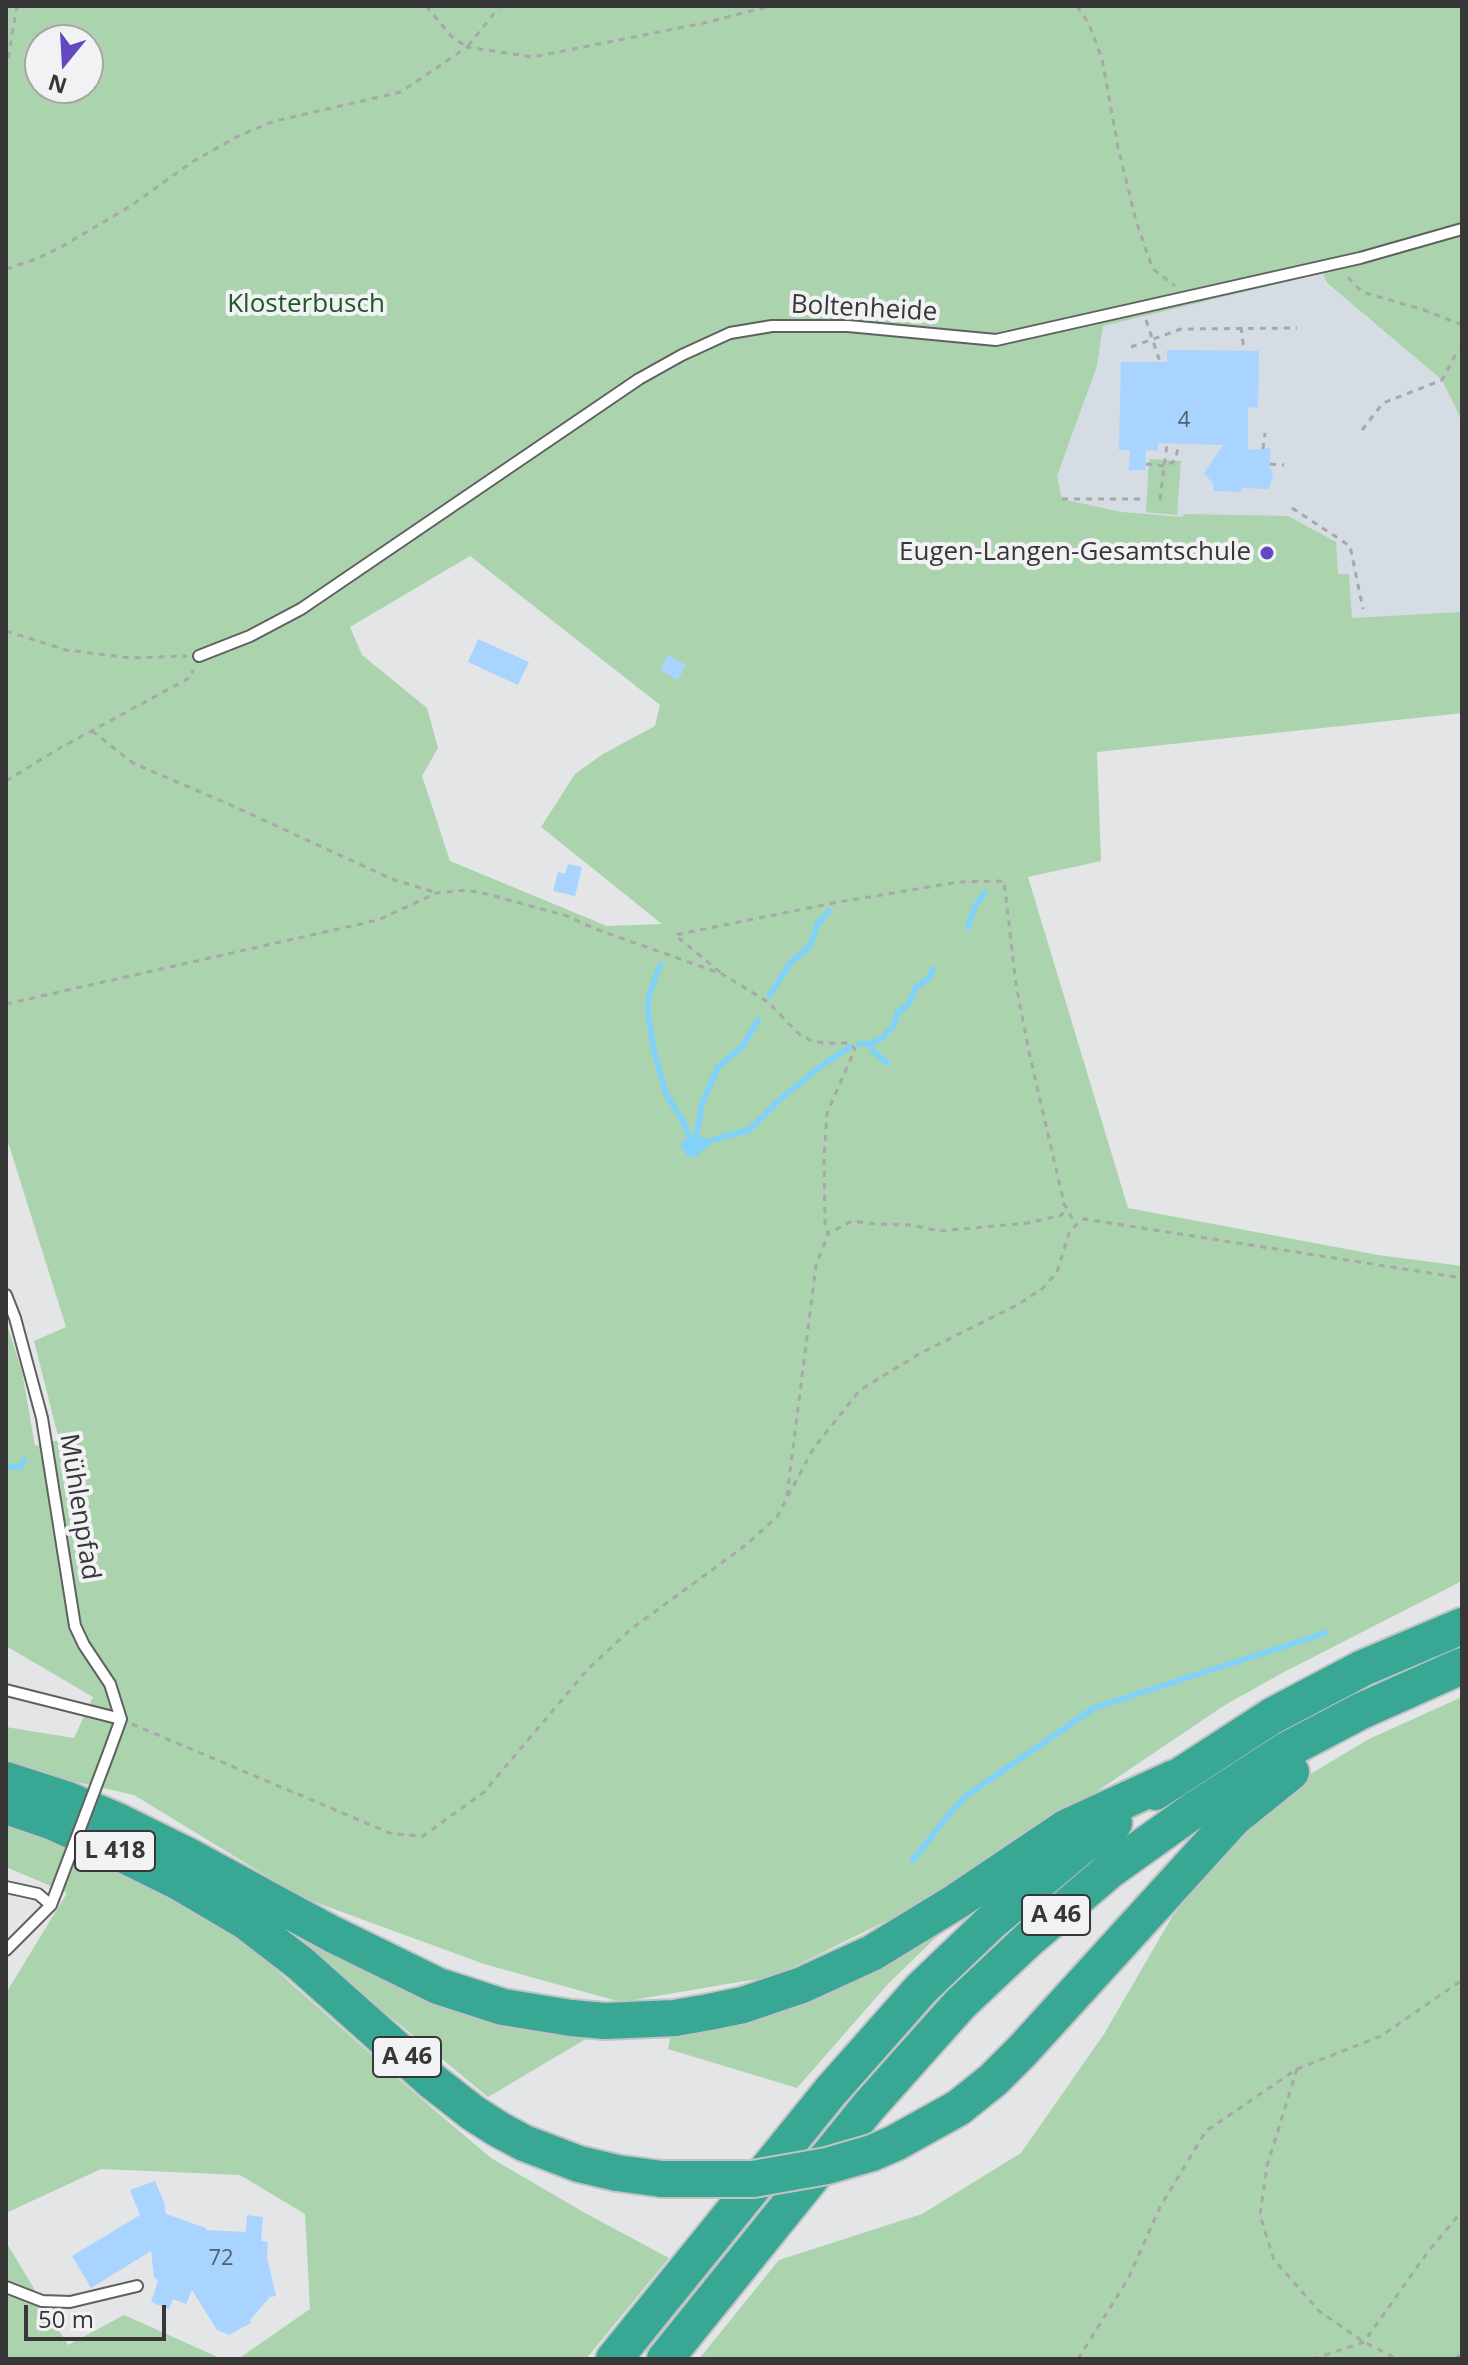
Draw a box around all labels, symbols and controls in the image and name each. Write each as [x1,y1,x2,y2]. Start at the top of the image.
north arrow [24,24,104,104]
text: N [44,68,70,102]
park label: Klosterbusch [227,289,385,321]
street label: Boltenheide [790,290,938,328]
house number: 4 [1178,408,1190,434]
place label: Eugen-Langen-Gesamtschule [899,537,1251,569]
marker: Eugen-Langen-Gesamtschule [1258,544,1276,562]
street label: Mühlenpfad [52,1432,106,1582]
road number: L 418 [75,1831,155,1871]
road number: A 46 [1022,1895,1090,1935]
road number: A 46 [373,2037,441,2077]
house number: 72 [208,2246,234,2272]
scale bar [28,2289,170,2339]
text: 50 m [38,2302,94,2335]

